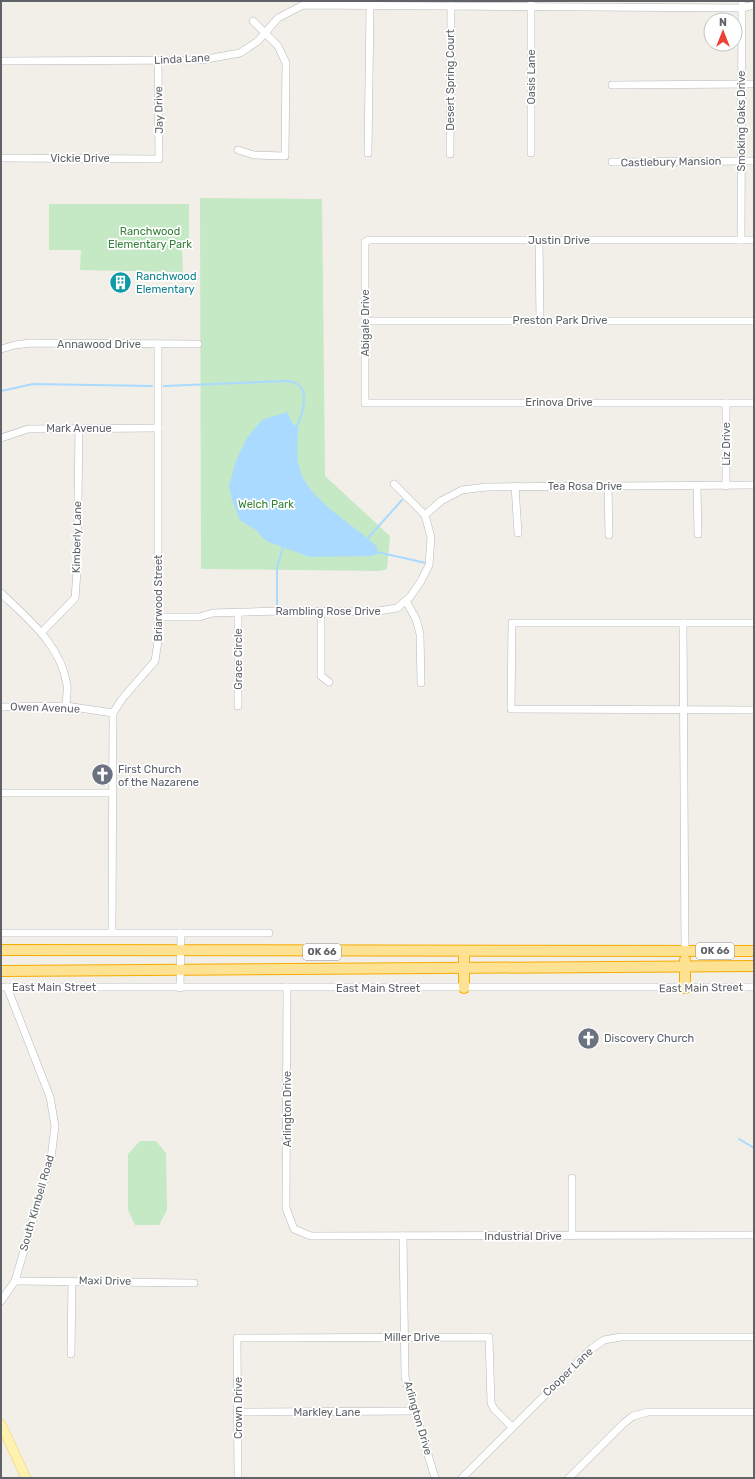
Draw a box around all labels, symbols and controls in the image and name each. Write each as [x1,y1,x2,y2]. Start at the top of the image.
north arrow [703,12,743,52]
text: N [719,16,727,29]
street label: Desert Spring Court [444,29,457,131]
street label: Oasis Lane [525,49,538,105]
street label: Linda Lane [154,51,210,67]
street label: Smoking Oaks Drive [735,70,748,172]
street label: Jay Drive [152,86,166,134]
street label: Vickie Drive [50,152,110,165]
street label: Castlebury Mansion [621,155,721,169]
park label: Ranchwood Elementary Park [108,225,192,251]
street label: Justin Drive [528,234,590,247]
building icon: Ranchwood Elementary [107,269,133,295]
place label: Ranchwood Elementary [136,270,196,296]
street label: Abigale Drive [359,289,372,357]
street label: Preston Park Drive [513,314,607,327]
street label: Annawood Drive [57,338,141,351]
street label: Erinova Drive [525,396,593,409]
street label: Mark Avenue [46,422,112,435]
street label: Liz Drive [720,422,733,466]
street label: Tea Rosa Drive [548,480,622,493]
park label: Welch Park [238,498,294,511]
street label: Kimberly Lane [70,501,84,573]
street label: Briarwood Street [152,554,165,641]
street label: Rambling Rose Drive [275,605,381,618]
street label: Grace Circle [232,628,245,690]
street label: Owen Avenue [10,700,80,716]
church icon: First Church of the Nazarene [89,762,115,788]
place label: First Church of the Nazarene [118,763,199,789]
road number: OK 66 [696,943,734,959]
road number: OK 66 [303,944,341,960]
street label: East Main Street [12,981,97,994]
street label: East Main Street [659,981,744,995]
street label: East Main Street [336,982,421,995]
church icon: Discovery Church [576,1025,602,1051]
place label: Discovery Church [604,1032,694,1045]
street label: Arlington Drive [281,1071,294,1147]
street label: South Kimbell Road [17,1153,57,1253]
street label: Industrial Drive [484,1230,562,1243]
street label: Maxi Drive [79,1274,131,1288]
street label: Miller Drive [384,1331,440,1344]
street label: Cooper Lane [540,1345,596,1399]
street label: Crown Drive [232,1377,245,1439]
street label: Arlington Drive [401,1379,435,1457]
street label: Markley Lane [294,1406,360,1419]

